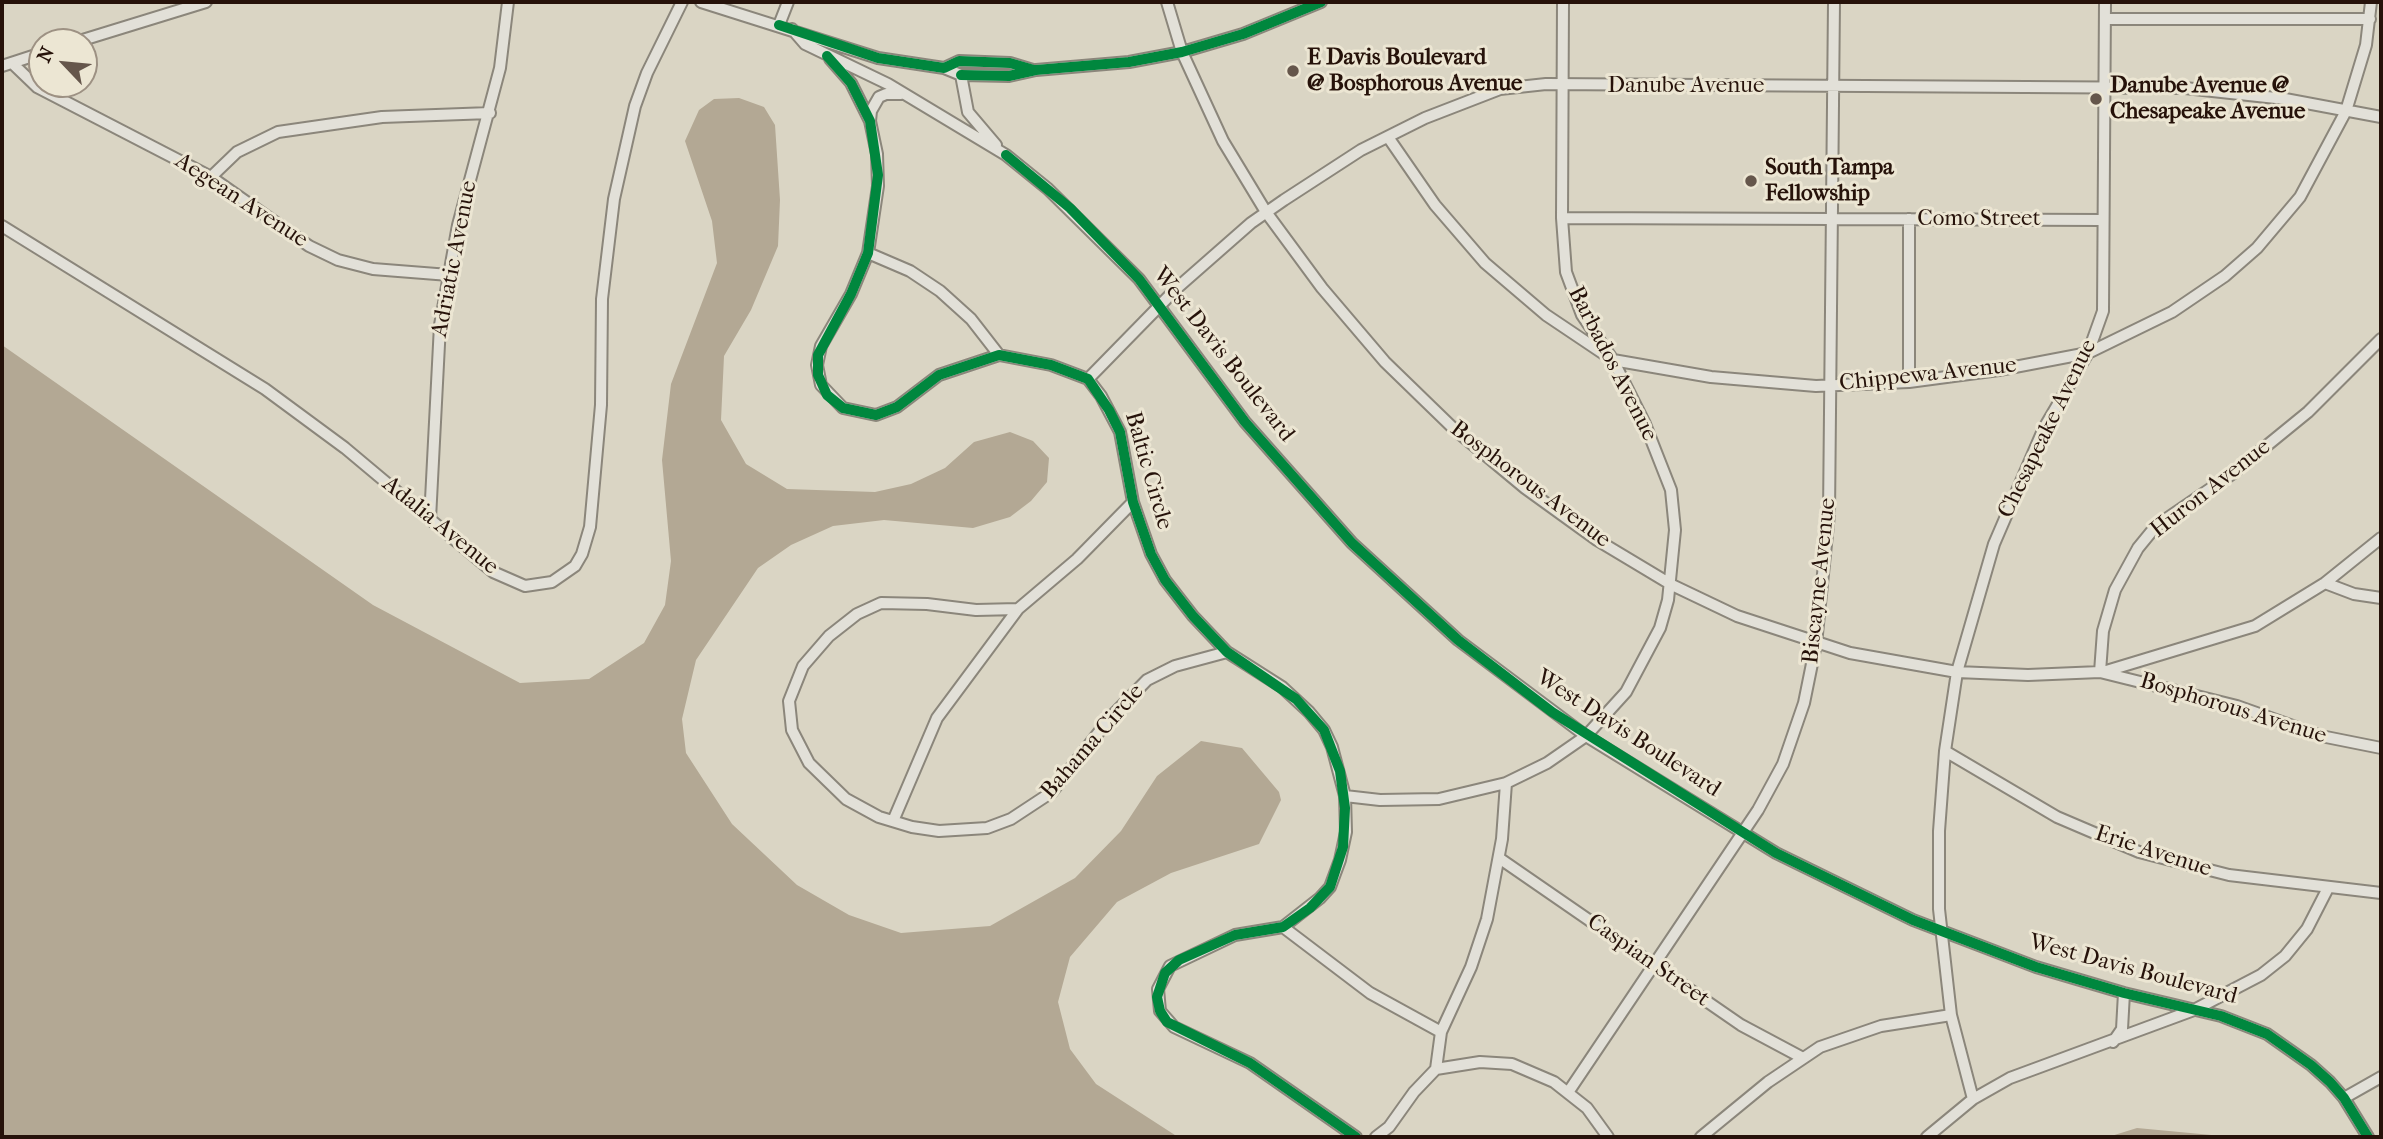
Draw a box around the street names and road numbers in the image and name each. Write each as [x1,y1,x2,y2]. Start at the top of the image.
street label: Danube Avenue [1608,72,1764,100]
street label: Aegean Avenue [169,148,313,254]
street label: Adriatic Avenue [426,178,484,340]
street label: Como Street [1917,205,2041,233]
street label: West Davis Boulevard [1146,262,1300,448]
street label: Barbados Avenue [1561,282,1663,446]
street label: Chesapeake Avenue [1993,335,2103,523]
street label: Chippewa Avenue [1838,352,2018,398]
street label: Baltic Circle [1118,409,1178,533]
street label: Bosphorous Avenue [1444,416,1616,554]
street label: Huron Avenue [2146,434,2276,544]
street label: Adalia Avenue [377,471,503,581]
street label: Biscayne Avenue [1798,497,1842,665]
street label: West Davis Boulevard [1531,664,1725,804]
street label: Bosphorous Avenue [2136,668,2330,750]
street label: Bahama Circle [1036,679,1150,805]
street label: Erie Avenue [2091,820,2215,884]
street label: Caspian Street [1581,909,1715,1013]
street label: West Davis Boulevard [2026,929,2240,1011]

